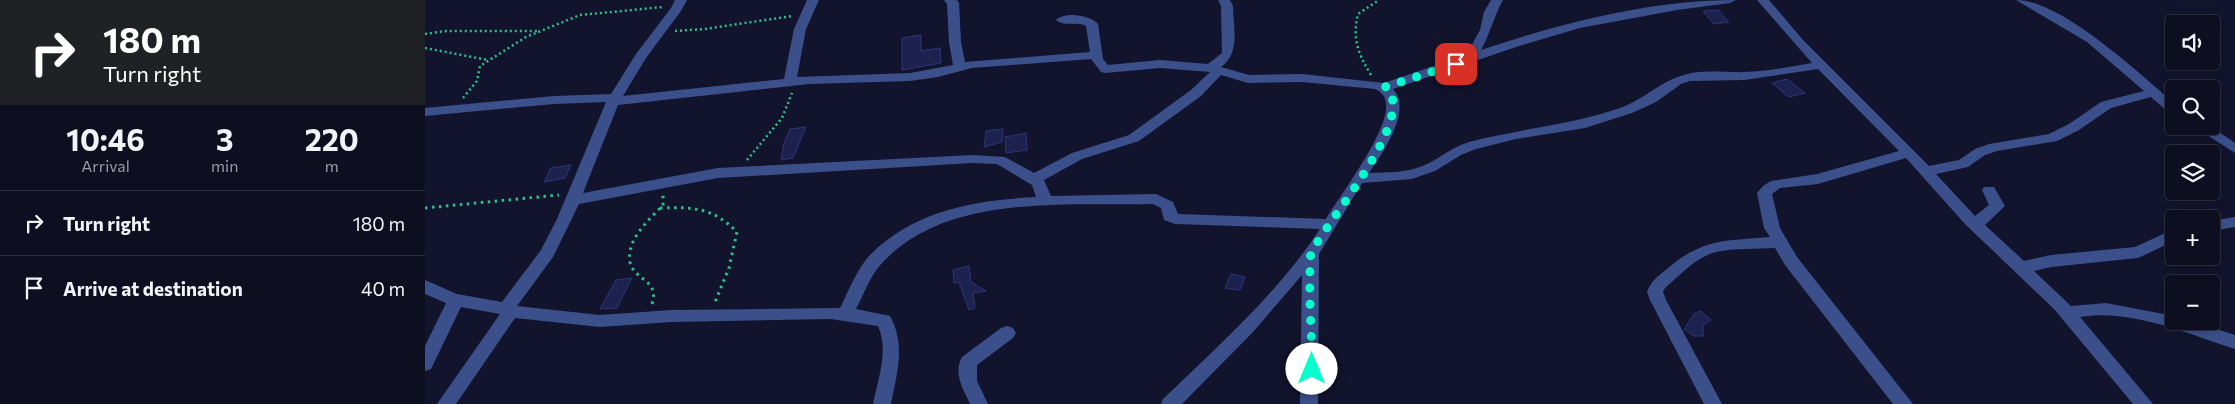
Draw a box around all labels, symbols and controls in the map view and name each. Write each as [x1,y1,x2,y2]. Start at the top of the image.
map controls [2165,15,2220,330]
button: sound [2165,15,2220,70]
text: 180 m [103,17,201,60]
icon: right [20,20,85,85]
pin [1435,43,1477,85]
icon: arrive [1442,50,1470,78]
text: Turn right [103,60,201,87]
button: search [2165,80,2220,135]
text: 10:46 [66,120,145,157]
text: 3 [216,120,233,157]
text: 220 [305,120,359,157]
button: layers [2165,145,2220,200]
text: Arrival [81,156,130,175]
text: min [211,156,238,175]
text: m [325,156,339,175]
icon: right [20,209,48,237]
button: + [2165,210,2220,265]
text: Turn right [63,212,150,235]
text: 180 m [353,212,405,235]
icon: arrive [20,274,48,302]
button: − [2165,275,2220,330]
text: Arrive at destination [63,277,243,300]
text: 40 m [361,277,405,300]
position arrow [1285,342,1337,394]

